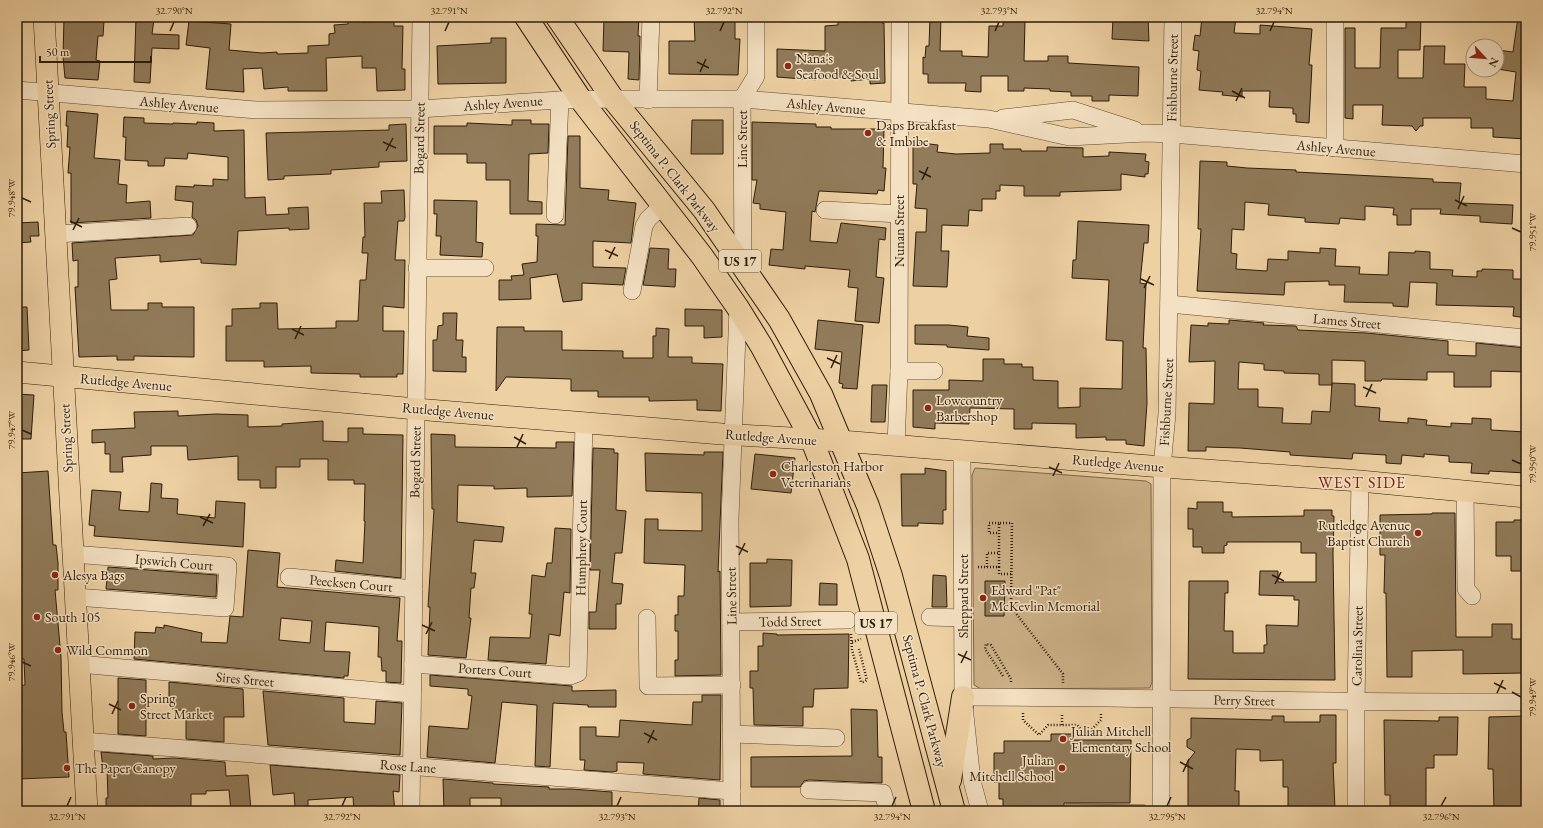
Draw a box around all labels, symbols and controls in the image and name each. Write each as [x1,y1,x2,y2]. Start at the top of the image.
text: 32.790°N [155,4,193,17]
text: 32.791°N [430,4,468,17]
text: 32.792°N [705,4,743,17]
text: 32.793°N [980,4,1018,17]
text: 32.794°N [1255,4,1293,17]
street label: Fishburne Street [1162,33,1182,122]
scale bar [40,38,151,64]
north arrow [1465,38,1505,78]
text: 50 m [46,44,70,60]
place label: Nana's Seafood & Soul [796,49,880,83]
text: N [1486,55,1502,70]
marker: Nana's Seafood & Soul [783,61,793,71]
street label: Spring Street [38,79,60,149]
street label: Ashley Avenue [138,91,220,116]
street label: Ashley Avenue [462,91,544,115]
street label: Ashley Avenue [785,93,867,118]
street label: Bogard Street [409,101,429,174]
street label: Line Street [733,109,751,168]
place label: Daps Breakfast & Imbibe [876,116,956,150]
street label: Septima P. Clark Parkway [626,117,725,236]
marker: Daps Breakfast & Imbibe [863,128,873,138]
street label: Ashley Avenue [1295,135,1377,160]
text: 79.948°W [5,178,18,217]
street label: Nunan Street [890,194,908,267]
text: 79.951°W [1526,212,1539,251]
road number: US 17 [719,250,761,272]
street label: Lames Street [1312,309,1382,333]
street label: Fishburne Street [1155,357,1177,446]
street label: Rutledge Avenue [79,369,173,395]
place label: Lowcountry Barbershop [936,391,1003,425]
street label: Rutledge Avenue [401,398,495,424]
street label: Spring Street [55,403,77,473]
marker: Lowcountry Barbershop [923,403,933,413]
text: 79.947°W [5,410,18,449]
street label: Bogard Street [405,425,425,498]
street label: Rutledge Avenue [724,425,818,449]
text: 79.950°W [1526,444,1539,483]
street label: Rutledge Avenue [1071,450,1165,476]
place label: Charleston Harbor Veterinarians [781,457,884,491]
marker: Charleston Harbor Veterinarians [768,469,778,479]
district label: WEST SIDE [1318,472,1406,493]
street label: Humphrey Court [571,499,591,596]
place label: Rutledge Avenue Baptist Church [1318,516,1411,550]
marker: Rutledge Avenue Baptist Church [1413,528,1423,538]
street label: Ipswich Court [134,550,215,574]
street label: Sheppard Street [954,553,972,638]
place label: Alesya Bags [62,566,125,584]
street label: Line Street [721,566,741,625]
marker: Alesya Bags [50,570,60,580]
street label: Peecksen Court [309,570,394,596]
place label: Edward "Pat" McKevlin Memorial [991,581,1100,615]
marker: Edward "Pat" McKevlin Memorial [978,593,988,603]
street label: Carolina Street [1347,605,1367,686]
place label: South 105 [45,608,100,626]
street label: Todd Street [759,611,822,631]
marker: South 105 [32,612,42,622]
road number: US 17 [855,612,897,634]
street label: Septima P. Clark Parkway [899,633,952,770]
place label: Wild Common [66,641,149,659]
text: 79.946°W [5,642,18,681]
marker: Wild Common [53,645,63,655]
street label: Porters Court [458,658,533,682]
street label: Sires Street [215,667,275,691]
text: 79.949°W [1526,677,1539,716]
place label: Spring Street Market [140,689,213,723]
street label: Perry Street [1213,690,1276,710]
marker: Spring Street Market [127,701,137,711]
place label: Julian Mitchell Elementary School [1070,722,1172,756]
marker: Julian Mitchell Elementary School [1058,734,1068,744]
place label: Julian Mitchell School [969,751,1055,785]
street label: Rose Lane [379,755,437,777]
place label: The Paper Canopy [75,759,176,777]
marker: The Paper Canopy [62,763,72,773]
marker: Julian Mitchell School [1057,763,1067,773]
text: 32.791°N [48,810,86,823]
text: 32.792°N [323,810,361,823]
text: 32.793°N [598,810,636,823]
text: 32.794°N [873,810,911,823]
text: 32.795°N [1148,810,1186,823]
text: 32.796°N [1422,810,1460,823]

